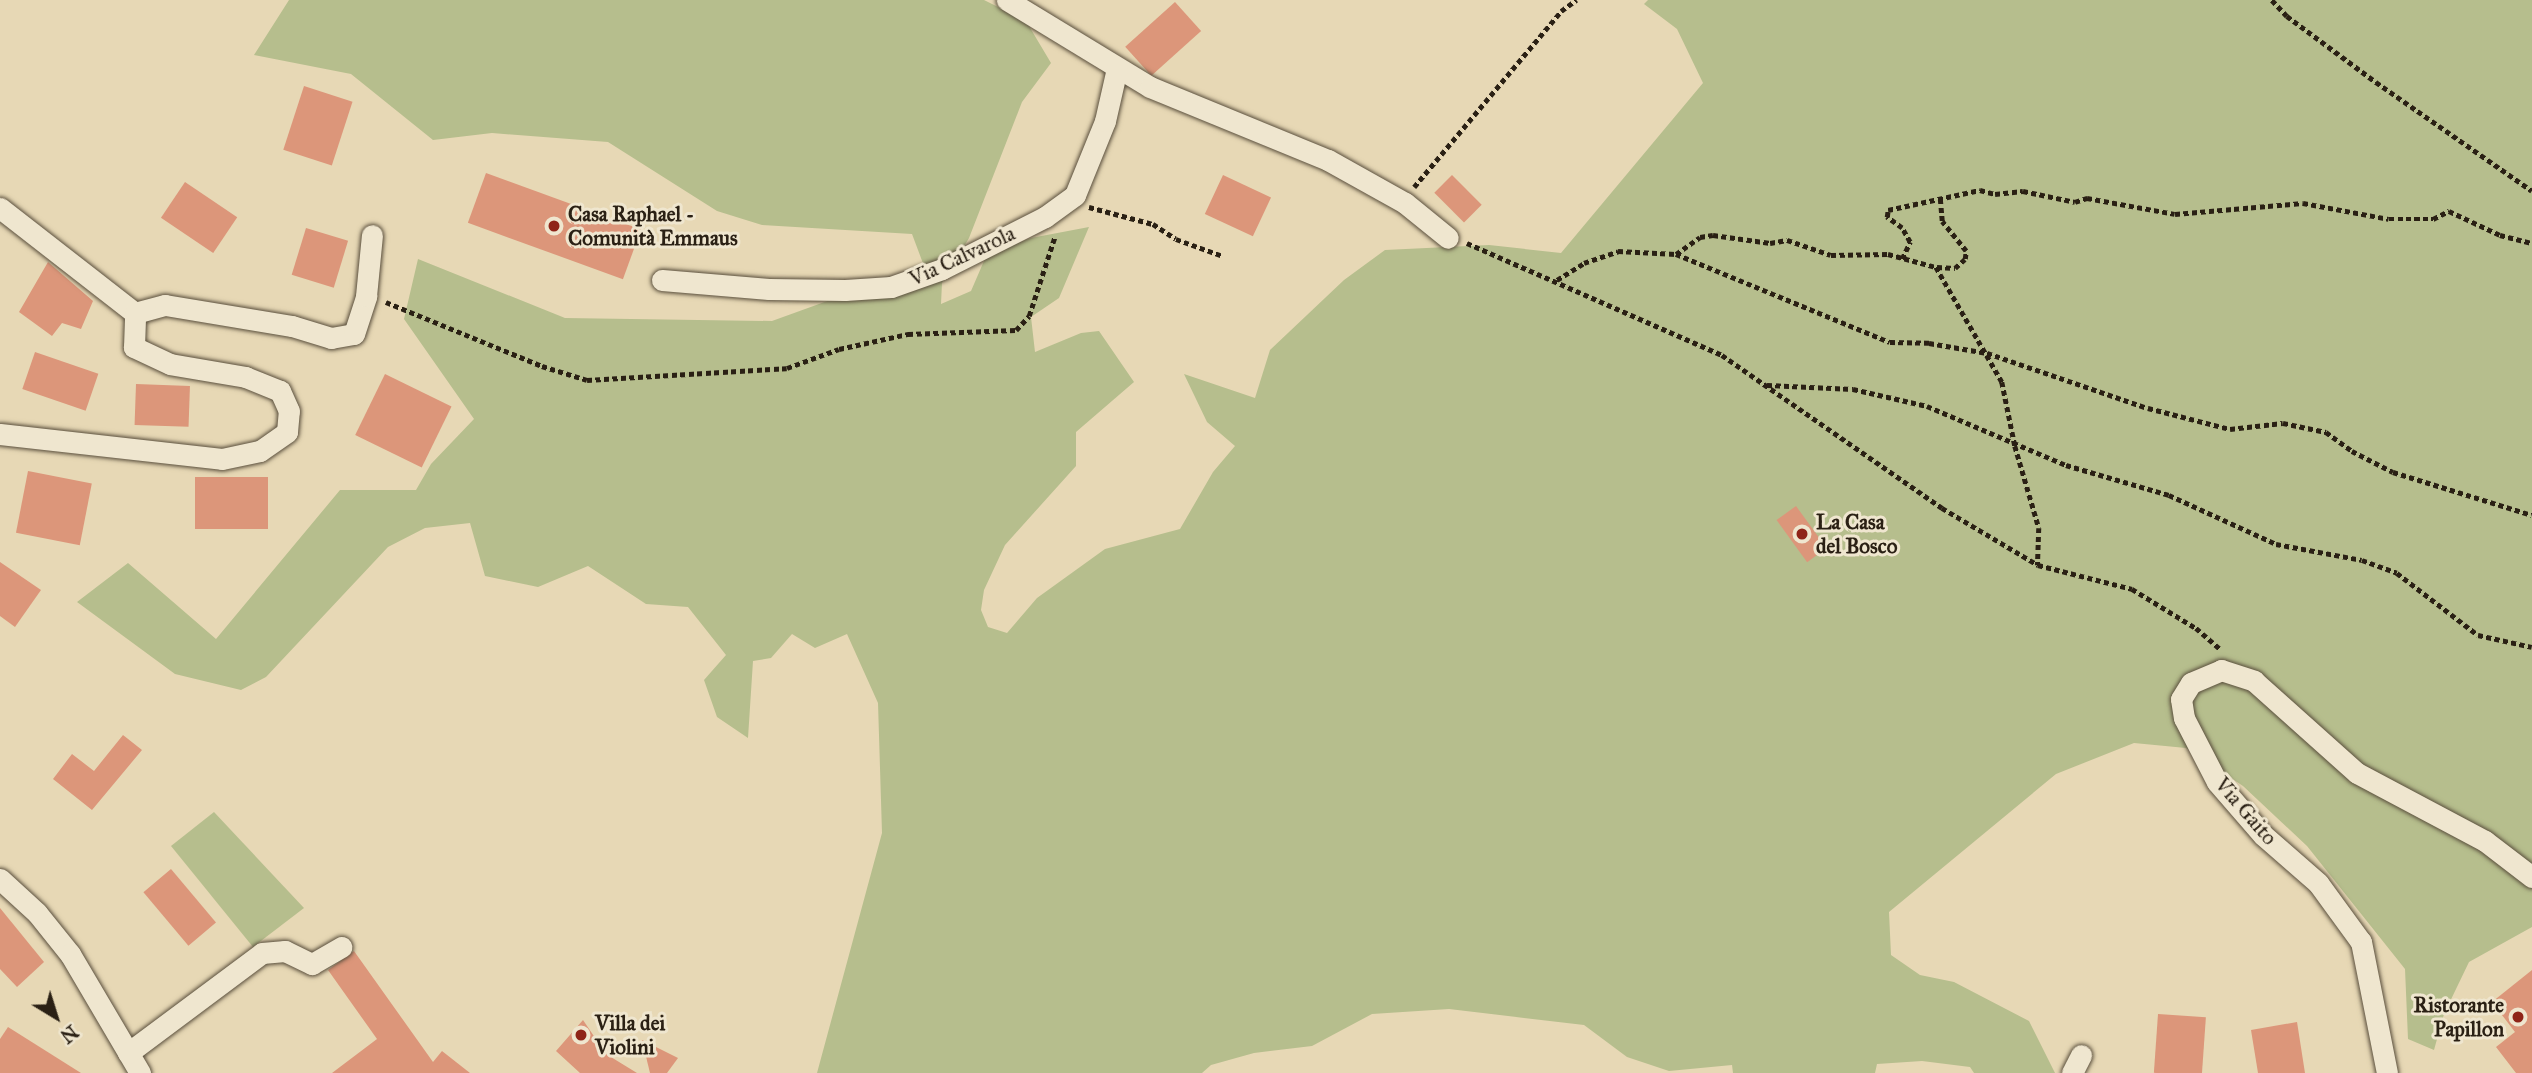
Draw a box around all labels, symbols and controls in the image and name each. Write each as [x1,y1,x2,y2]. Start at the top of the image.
place label: Casa Raphael - Comunità Emmaus [568,201,738,251]
marker: Casa Raphael - Comunità Emmaus [546,218,562,234]
street label: Via Calvarola [905,220,1019,292]
place label: La Casa del Bosco [1816,509,1897,559]
marker: La Casa del Bosco [1794,526,1810,542]
street label: Via Gaito [2210,772,2282,850]
north arrow [21,982,91,1052]
place label: Ristorante Papillon [2413,992,2504,1042]
marker: Ristorante Papillon [2510,1009,2526,1025]
place label: Villa dei Violini [595,1010,665,1060]
text: N [56,1020,83,1048]
marker: Villa dei Violini [573,1027,589,1043]

